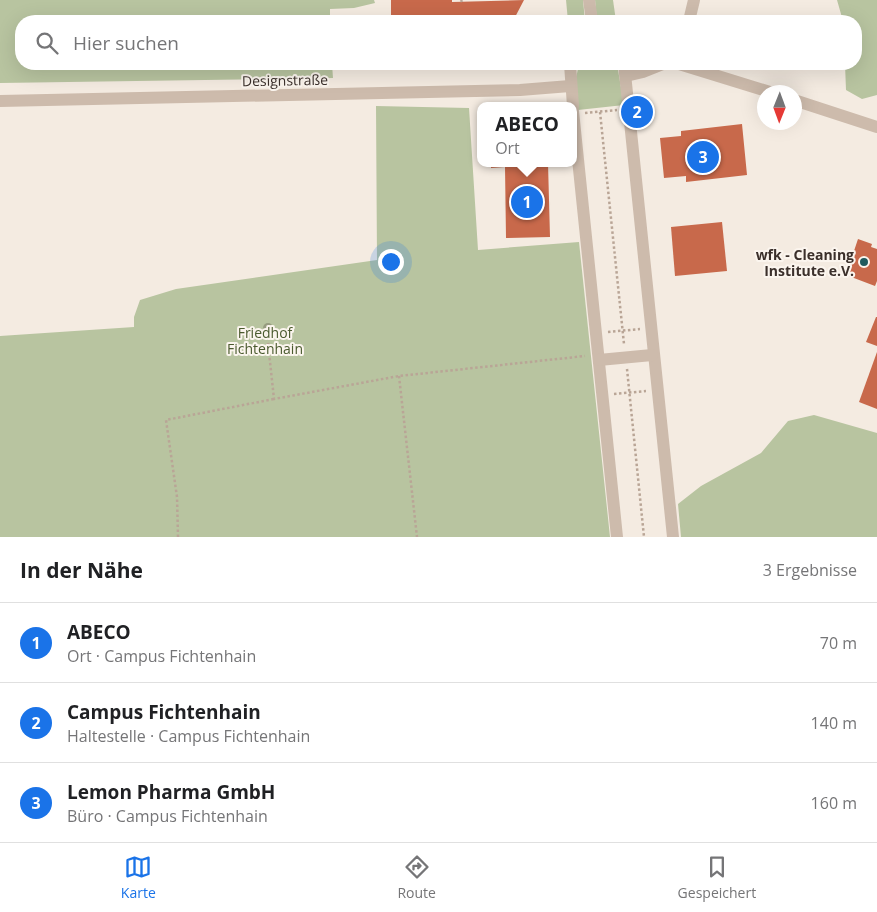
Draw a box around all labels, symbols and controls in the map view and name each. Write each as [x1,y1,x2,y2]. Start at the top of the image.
search box [15,15,862,70]
icon: search [33,29,61,57]
text: Hier suchen [73,30,179,56]
street label: Designstraße [242,70,328,90]
north arrow [757,85,802,130]
pin: 2 [621,93,653,131]
popup [477,102,577,167]
text: ABECO [495,111,559,137]
text: Ort [495,137,520,159]
pin: 3 [687,138,719,176]
pin: 1 [511,183,543,221]
place label: wfk - Cleaning Institute e.V. [756,245,854,280]
your location [378,249,404,275]
marker: wfk - Cleaning Institute e.V. [858,256,870,268]
park label: Friedhof Fichtenhain [227,323,303,358]
text: In der Nähe [20,556,143,584]
text: 3 Ergebnisse [763,559,857,581]
text: ABECO [67,619,131,645]
text: 1 [31,632,41,654]
text: 70 m [820,632,857,654]
text: Ort · Campus Fichtenhain [67,645,256,667]
text: Campus Fichtenhain [67,699,261,725]
text: 2 [31,712,41,734]
text: 140 m [811,712,857,734]
text: Haltestelle · Campus Fichtenhain [67,725,310,747]
text: Lemon Pharma GmbH [67,779,275,805]
text: 3 [31,792,41,814]
text: 160 m [811,792,857,814]
text: Büro · Campus Fichtenhain [67,805,268,827]
tab: Karte [121,853,156,902]
tab: Route [397,853,436,902]
tab: Gespeichert [678,853,756,902]

